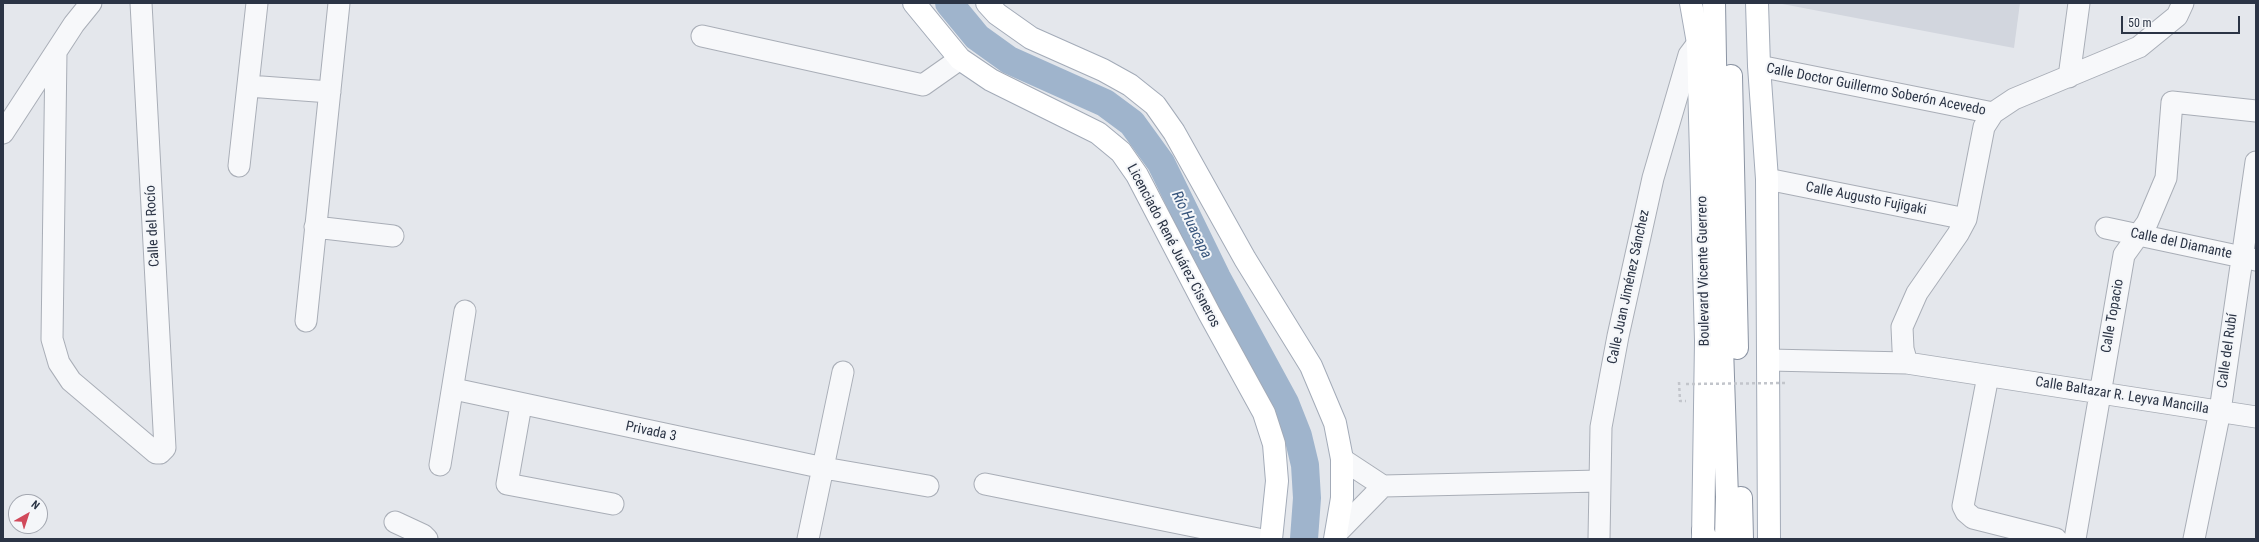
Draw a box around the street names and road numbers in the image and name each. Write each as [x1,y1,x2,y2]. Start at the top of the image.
street label: Calle Doctor Guillermo Soberón Acevedo [1765,60,1987,120]
street label: Licenciado René Juárez Cisneros [1123,161,1223,331]
street label: Calle Augusto Fujigaki [1804,179,1928,219]
street label: Calle del Rocío [142,185,164,267]
street label: Boulevard Vicente Guerrero [1694,196,1714,346]
street label: Calle Juan Jiménez Sánchez [1604,208,1654,366]
street label: Calle del Diamante [2129,225,2233,263]
street label: Calle Topacio [2098,278,2128,354]
street label: Calle del Rubí [2214,313,2242,389]
street label: Calle Baltazar R. Leyva Mancilla [2034,374,2210,418]
street label: Privada 3 [624,418,678,446]

